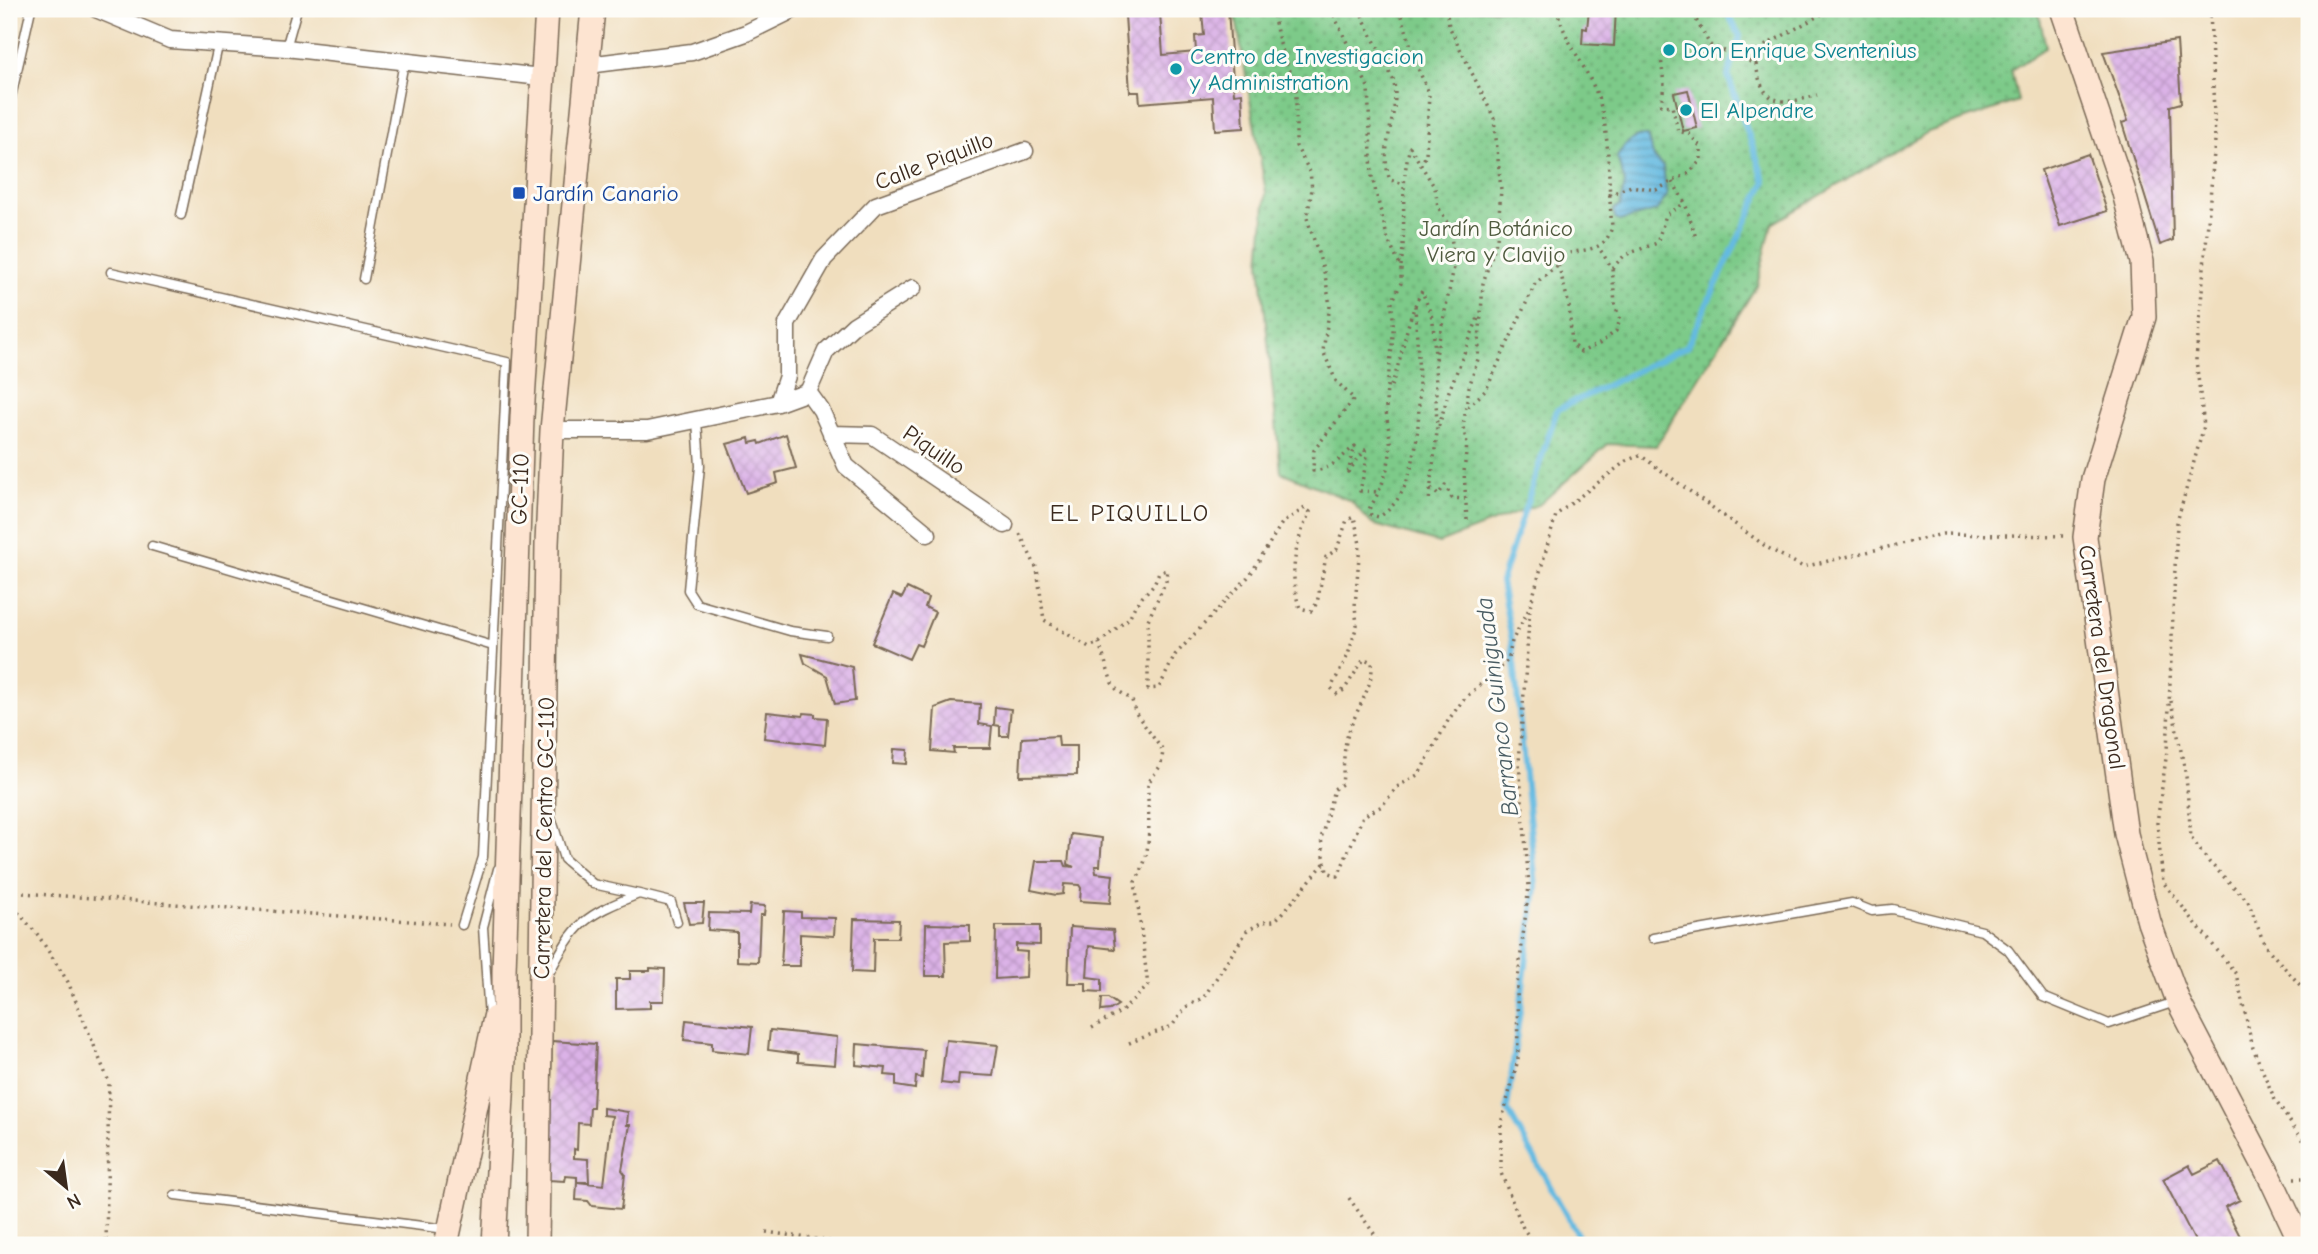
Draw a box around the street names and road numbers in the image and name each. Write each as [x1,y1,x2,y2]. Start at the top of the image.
street label: Calle Piquillo [871,126,997,196]
street label: Piquillo [898,419,970,481]
street label: GC-110 [505,453,535,525]
street label: Carretera del Dragonal [2073,543,2131,771]
street label: Carretera del Centro GC-110 [528,696,560,980]

